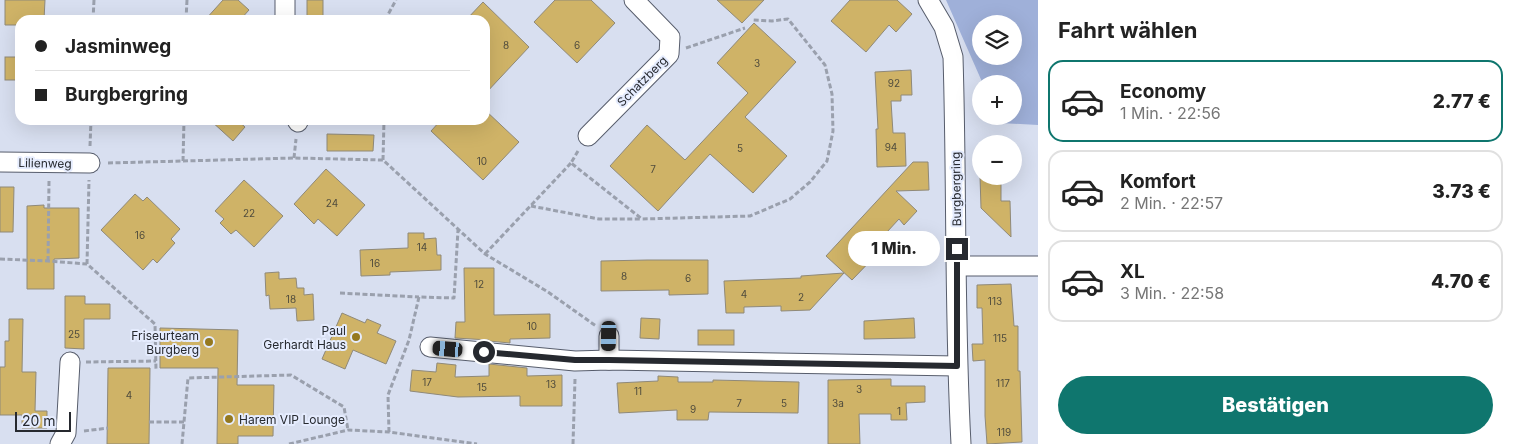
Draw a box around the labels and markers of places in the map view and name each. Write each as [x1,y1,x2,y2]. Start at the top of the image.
place label: Paul Gerhardt Haus [263,323,346,352]
place label: Friseurteam Burgberg [131,328,199,357]
marker: Paul Gerhardt Haus [350,331,362,343]
marker: Friseurteam Burgberg [203,336,215,348]
place label: Harem VIP Lounge [239,412,345,427]
marker: Harem VIP Lounge [223,413,235,425]

